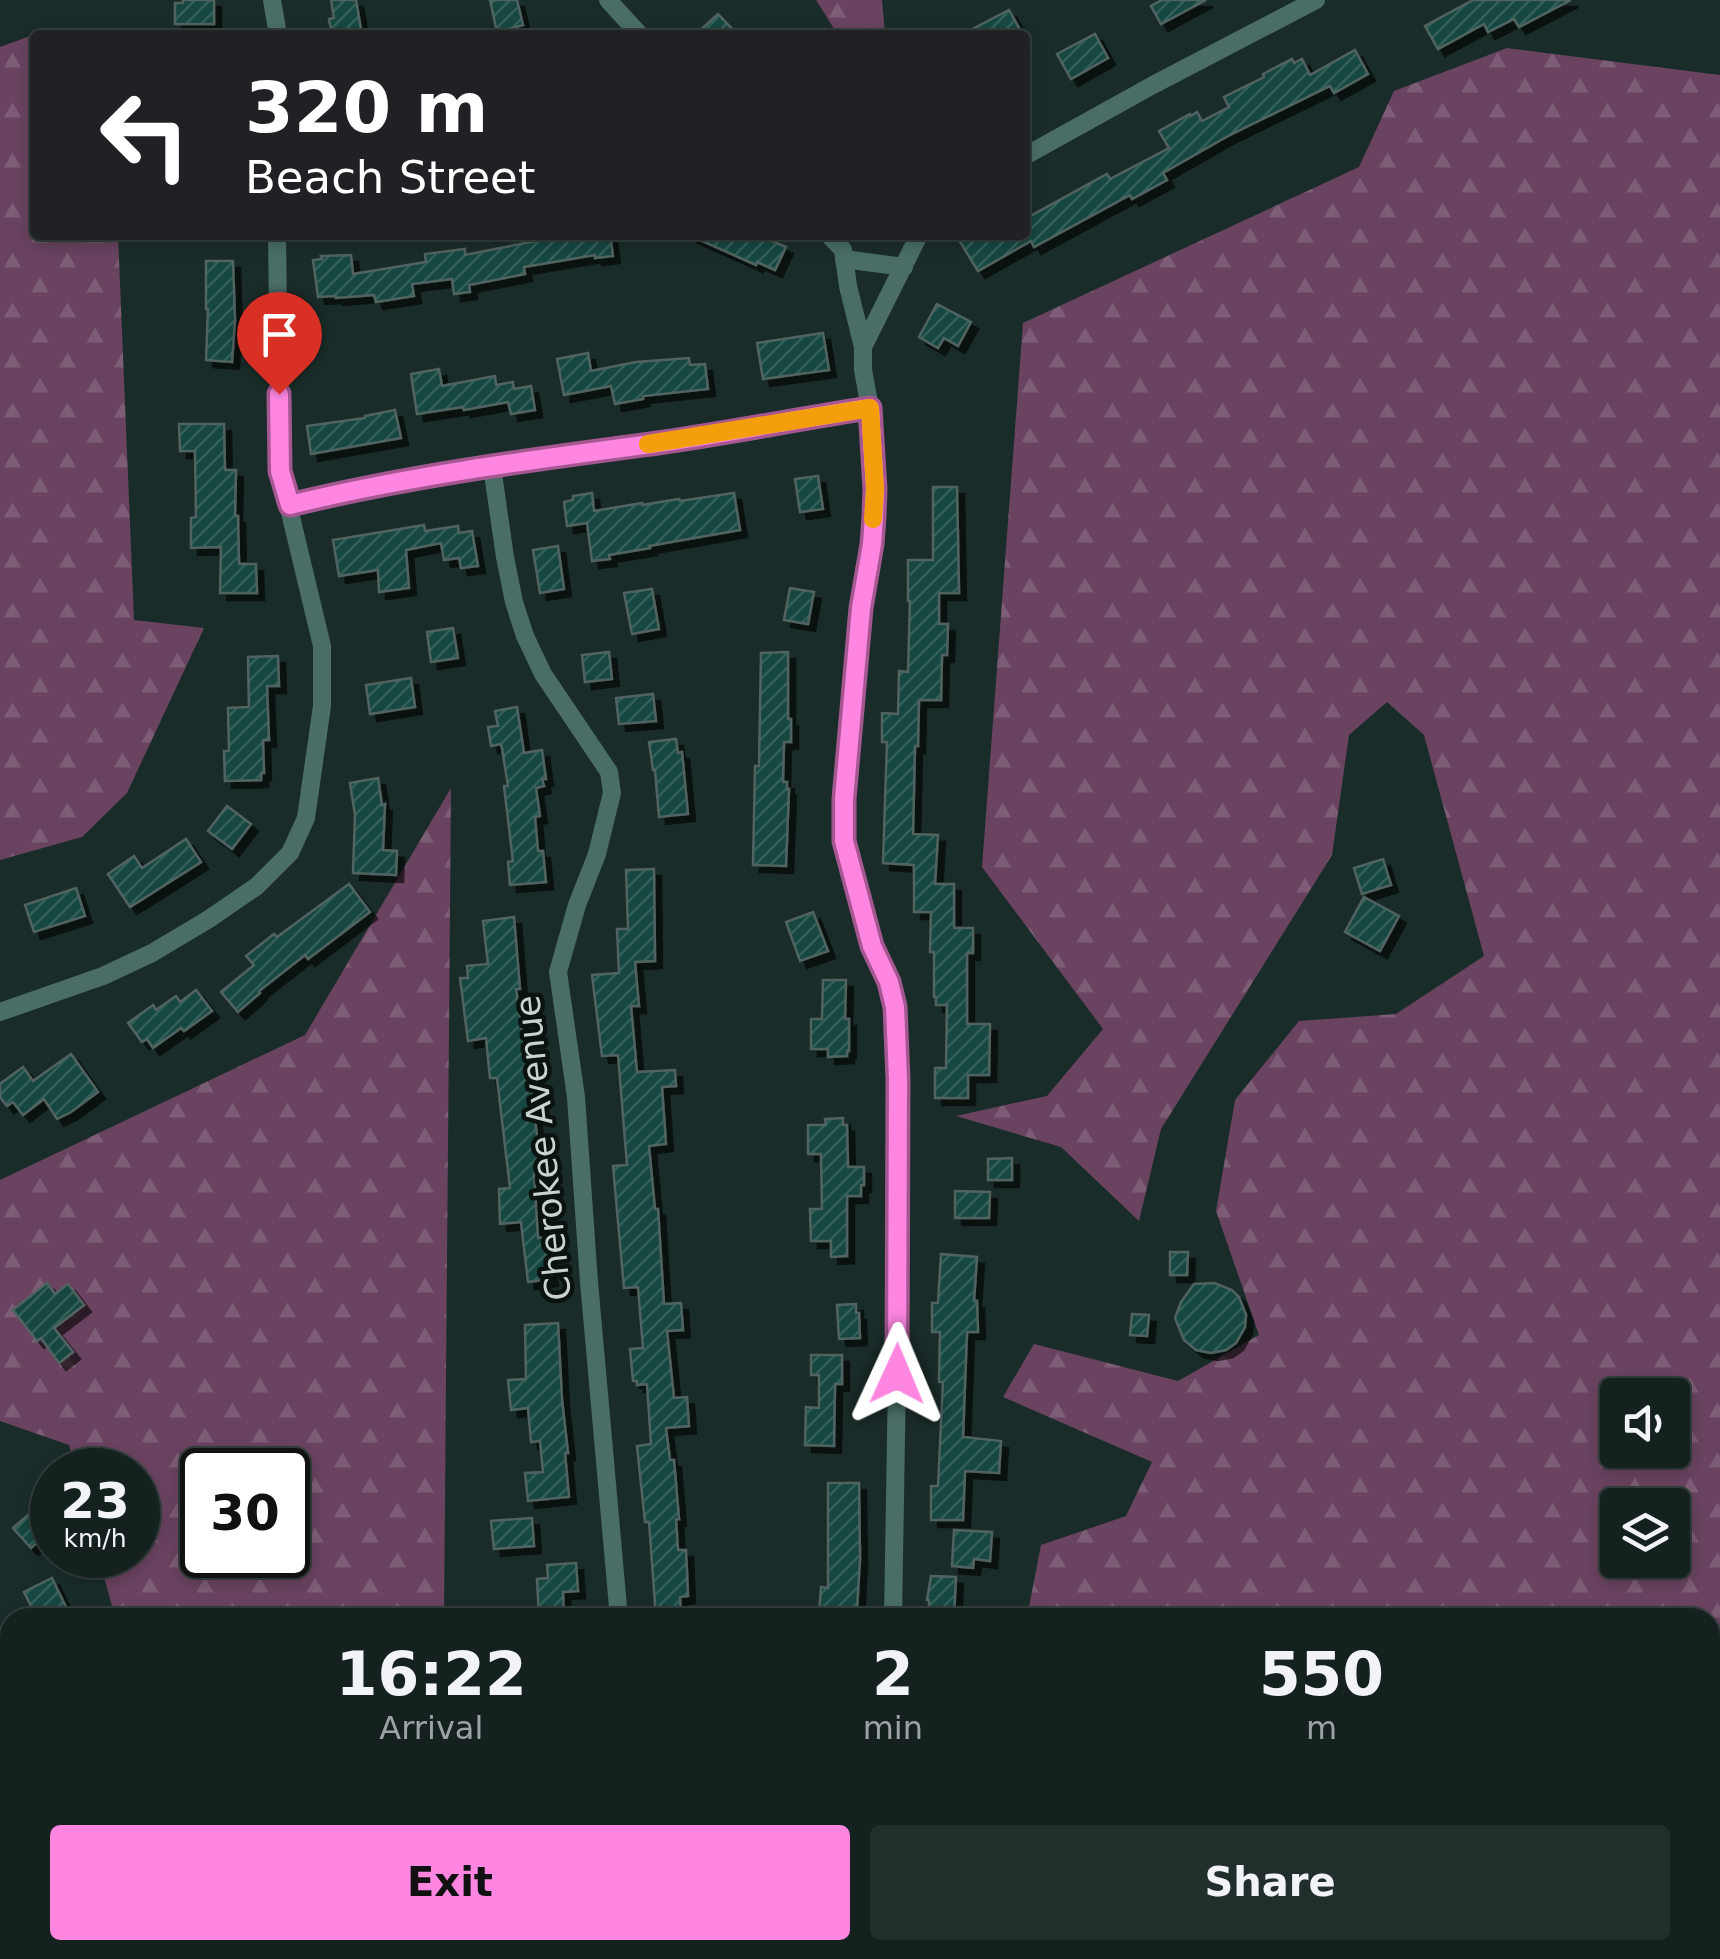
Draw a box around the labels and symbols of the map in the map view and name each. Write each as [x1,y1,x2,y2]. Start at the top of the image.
pin [237,292,322,395]
street label: Cherokee Avenue [507,994,579,1302]
position arrow [845,1322,949,1426]
speed limit sign: 30 [180,1448,310,1578]

